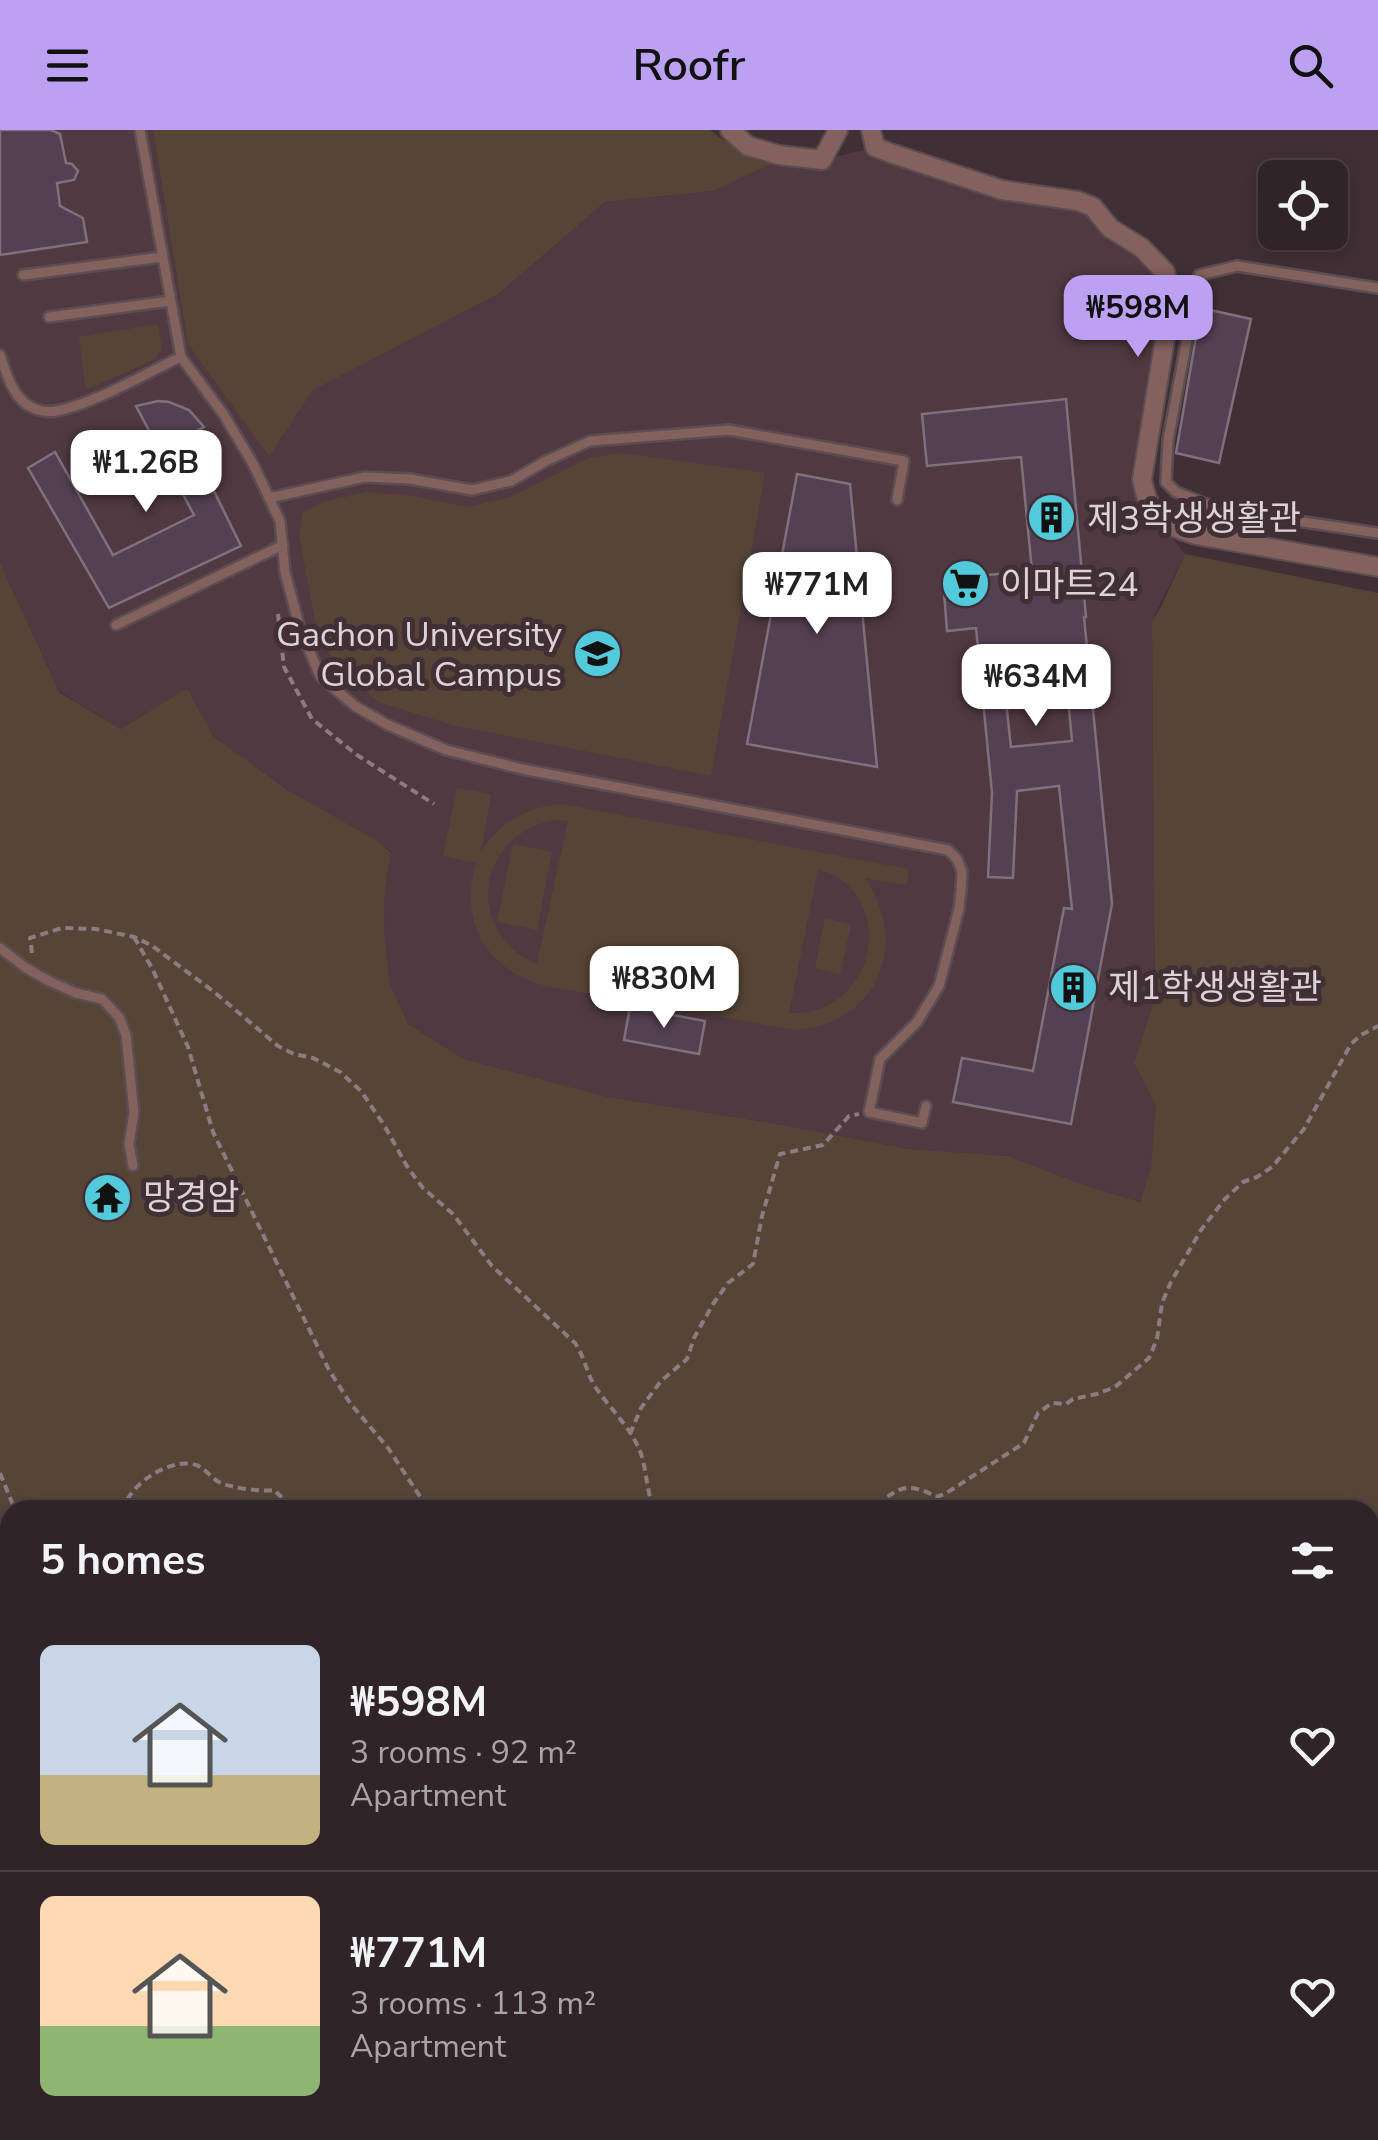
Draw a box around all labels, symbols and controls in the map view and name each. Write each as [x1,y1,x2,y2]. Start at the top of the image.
text: Roofr [633,35,745,96]
icon: menu [40,38,95,93]
icon: search [1283,38,1338,93]
map controls [1258,160,1348,250]
button: locate [1258,160,1348,250]
pin: ₩598M [1068,275,1208,360]
text: ₩598M [1086,286,1190,329]
pin: ₩1.26B [65,430,227,515]
text: ₩1.26B [93,441,199,484]
building icon: 제3학생생활관 [1026,492,1078,544]
place label: 제3학생생활관 [1087,495,1301,542]
pin: ₩771M [747,552,887,637]
supermarket icon: 이마트24 [939,558,991,610]
place label: 이마트24 [1000,561,1139,608]
text: ₩771M [765,563,869,606]
place label: Gachon University Global Campus [276,611,562,698]
school or university icon: Gachon University Global Campus [571,628,623,680]
pin: ₩634M [966,644,1106,729]
text: ₩634M [984,655,1088,698]
pin: ₩830M [594,946,734,1031]
text: ₩830M [612,957,716,1000]
building icon: 제1학생생활관 [1047,961,1099,1013]
place label: 제1학생생활관 [1108,964,1322,1011]
temple icon: 망경암 [82,1171,134,1223]
place label: 망경암 [143,1174,240,1221]
text: 5 homes [40,1532,205,1589]
icon: filters [1285,1533,1340,1588]
text: ₩598M [350,1674,487,1731]
icon: home [120,1685,240,1805]
icon: heart [1285,1718,1340,1773]
text: 3 rooms · 92 m² [350,1731,577,1774]
text: Apartment [350,1774,506,1817]
text: ₩771M [350,1925,487,1982]
icon: home [120,1936,240,2056]
icon: heart [1285,1969,1340,2024]
text: 3 rooms · 113 m² [350,1982,596,2025]
text: Apartment [350,2025,506,2068]

